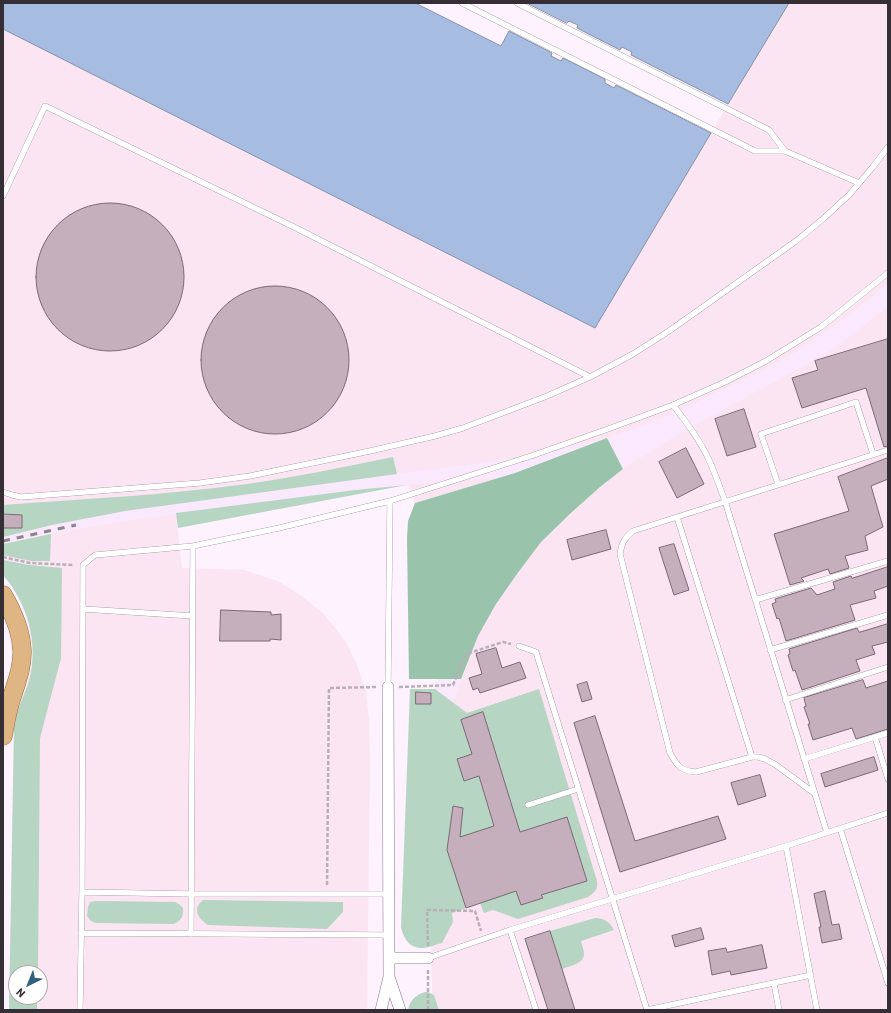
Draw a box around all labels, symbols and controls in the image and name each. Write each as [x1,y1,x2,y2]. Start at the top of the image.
north arrow [8,965,48,1005]
text: N [13,986,27,1001]

